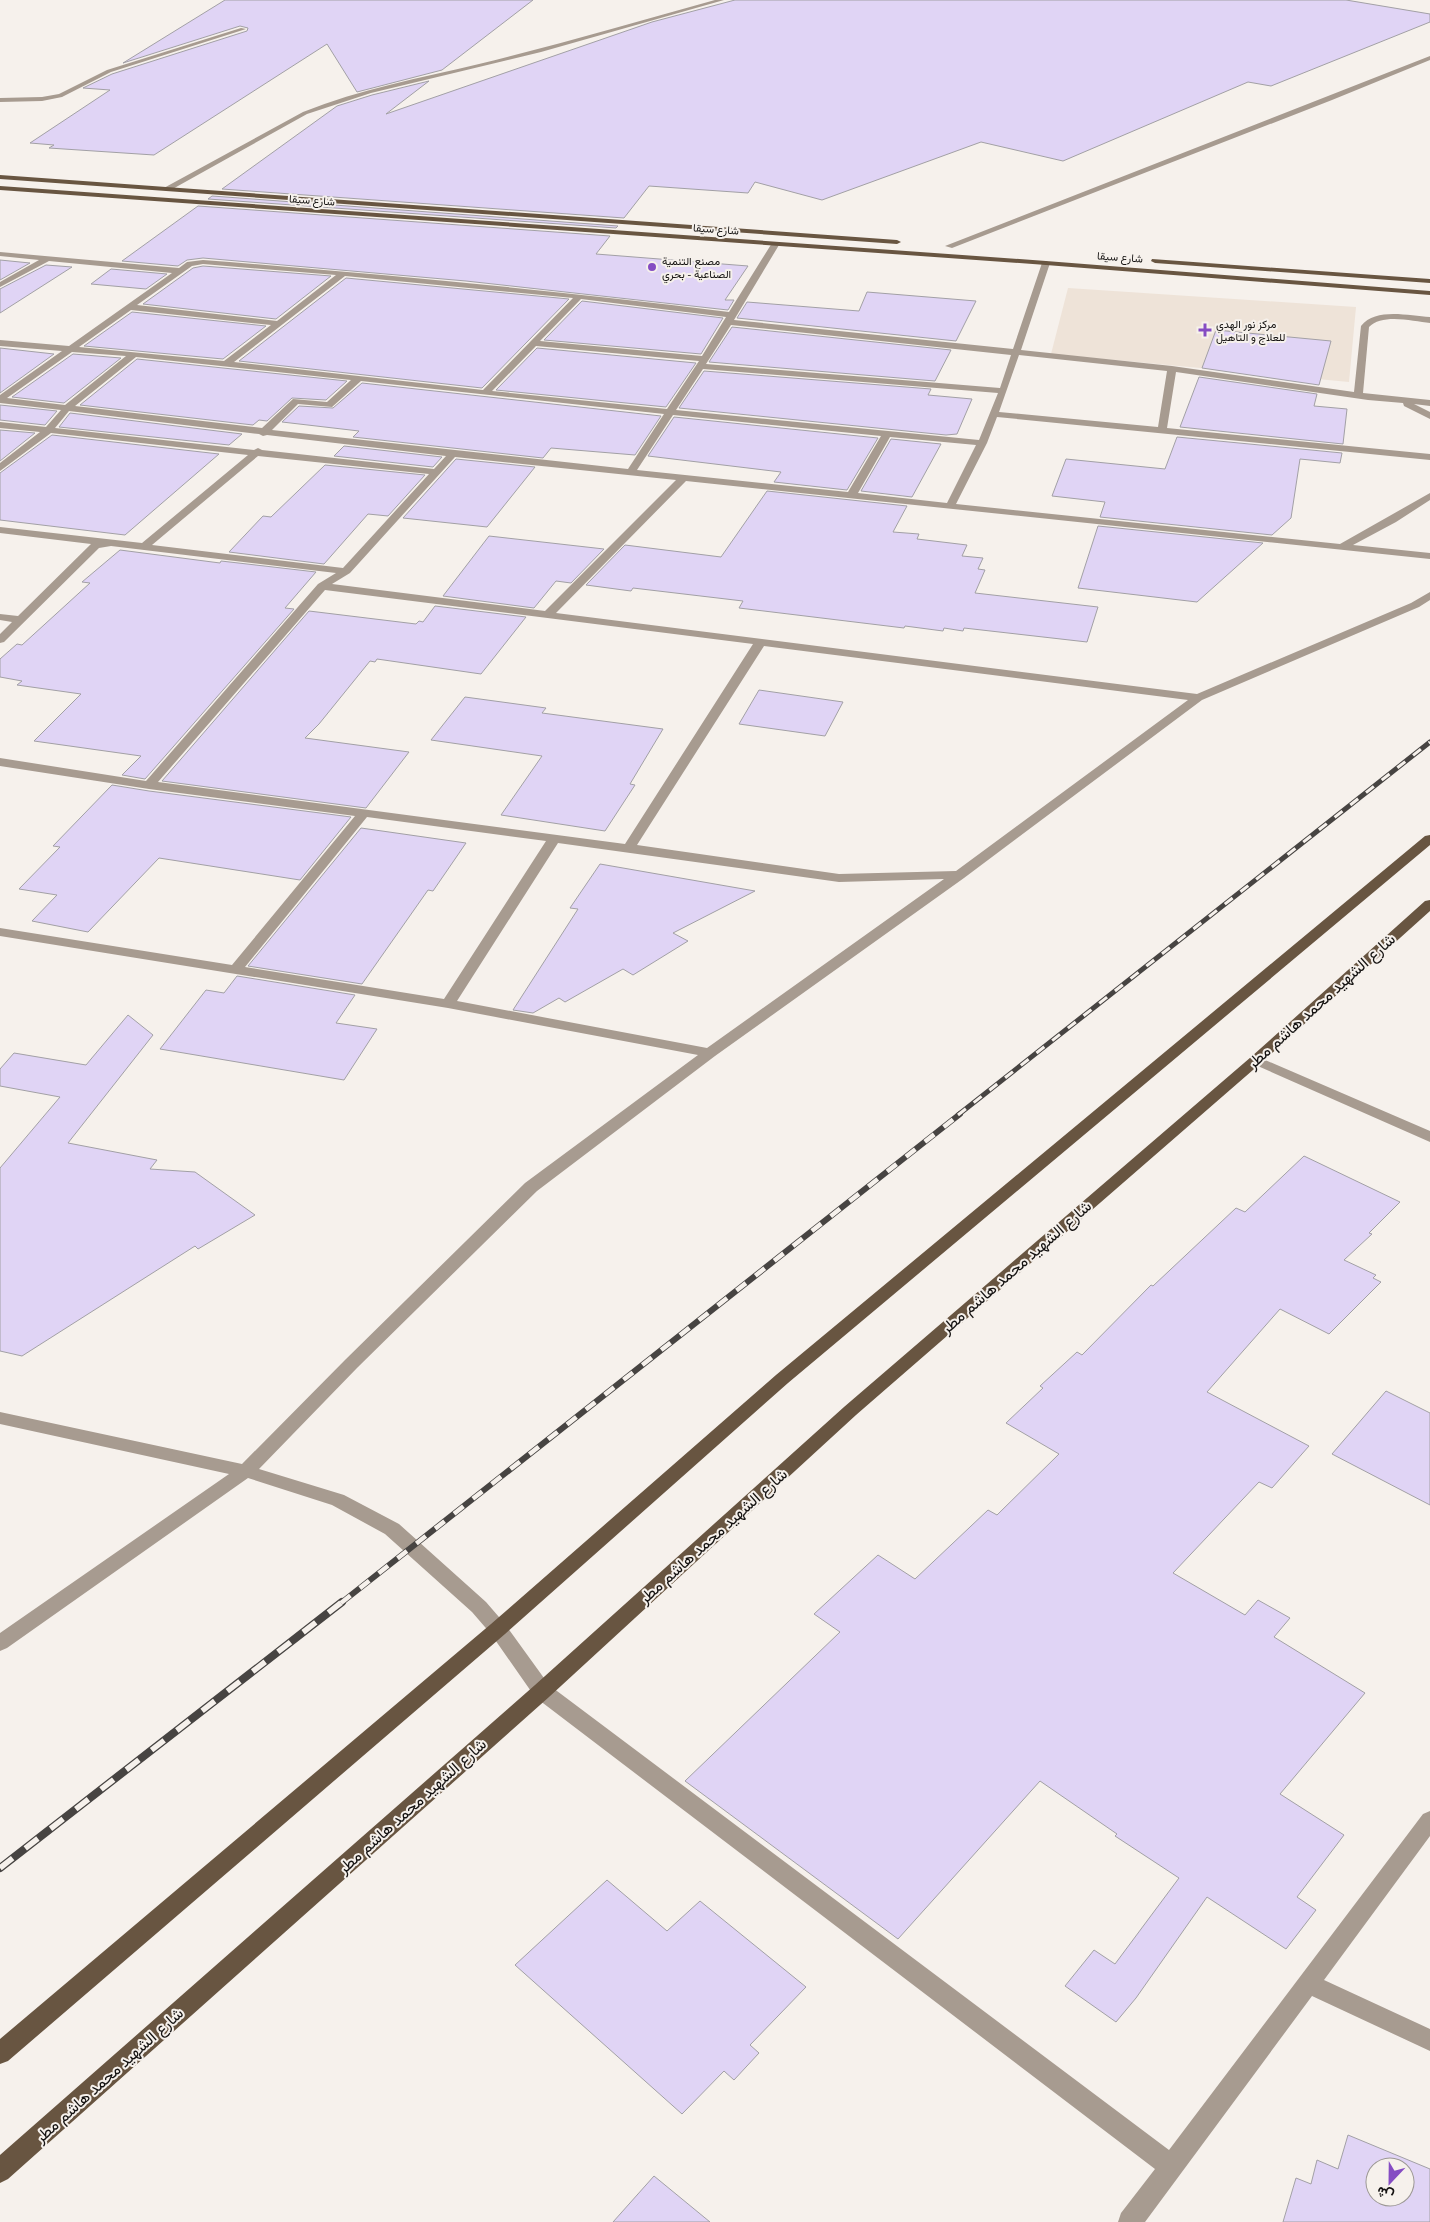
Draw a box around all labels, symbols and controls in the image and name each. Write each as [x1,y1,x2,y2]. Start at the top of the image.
street label: شارع سيقا [289,192,336,210]
street label: شارع سيقا [693,221,740,239]
street label: شارع سيقا [1097,249,1144,267]
place label: مصنع التنمية الصناعية - بحري [662,255,731,284]
marker: مصنع التنمية الصناعية - بحري [646,261,658,273]
place label: مركز نور الهدي للعلاج و التاهيل [1216,318,1286,345]
marker: مركز نور الهدي للعلاج و التاهيل [1198,323,1212,337]
street label: شارع الشهيد محمد هاشم مطر [1243,930,1400,1075]
street label: شارع الشهيد محمد هاشم مطر [937,1197,1096,1340]
street label: شارع الشهيد محمد هاشم مطر [635,1465,792,1610]
street label: شارع الشهيد محمد هاشم مطر [334,1735,491,1880]
street label: شارع الشهيد محمد هاشم مطر [31,2004,188,2149]
north arrow [1365,2157,1415,2207]
text: ش [1375,2182,1396,2204]

